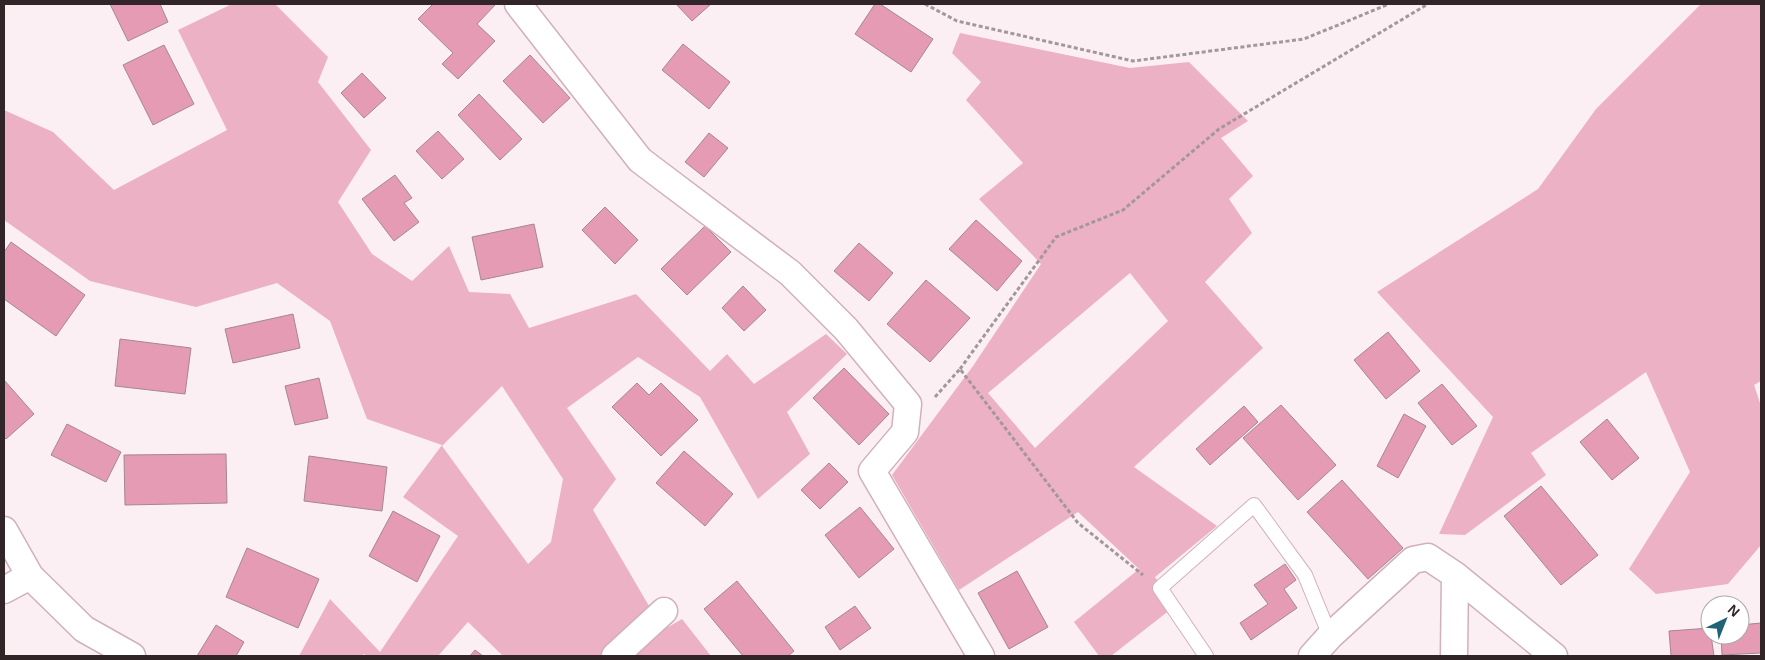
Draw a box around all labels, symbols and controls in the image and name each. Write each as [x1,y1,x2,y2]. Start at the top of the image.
north arrow [1700,595,1750,645]
text: N [1725,601,1743,620]

